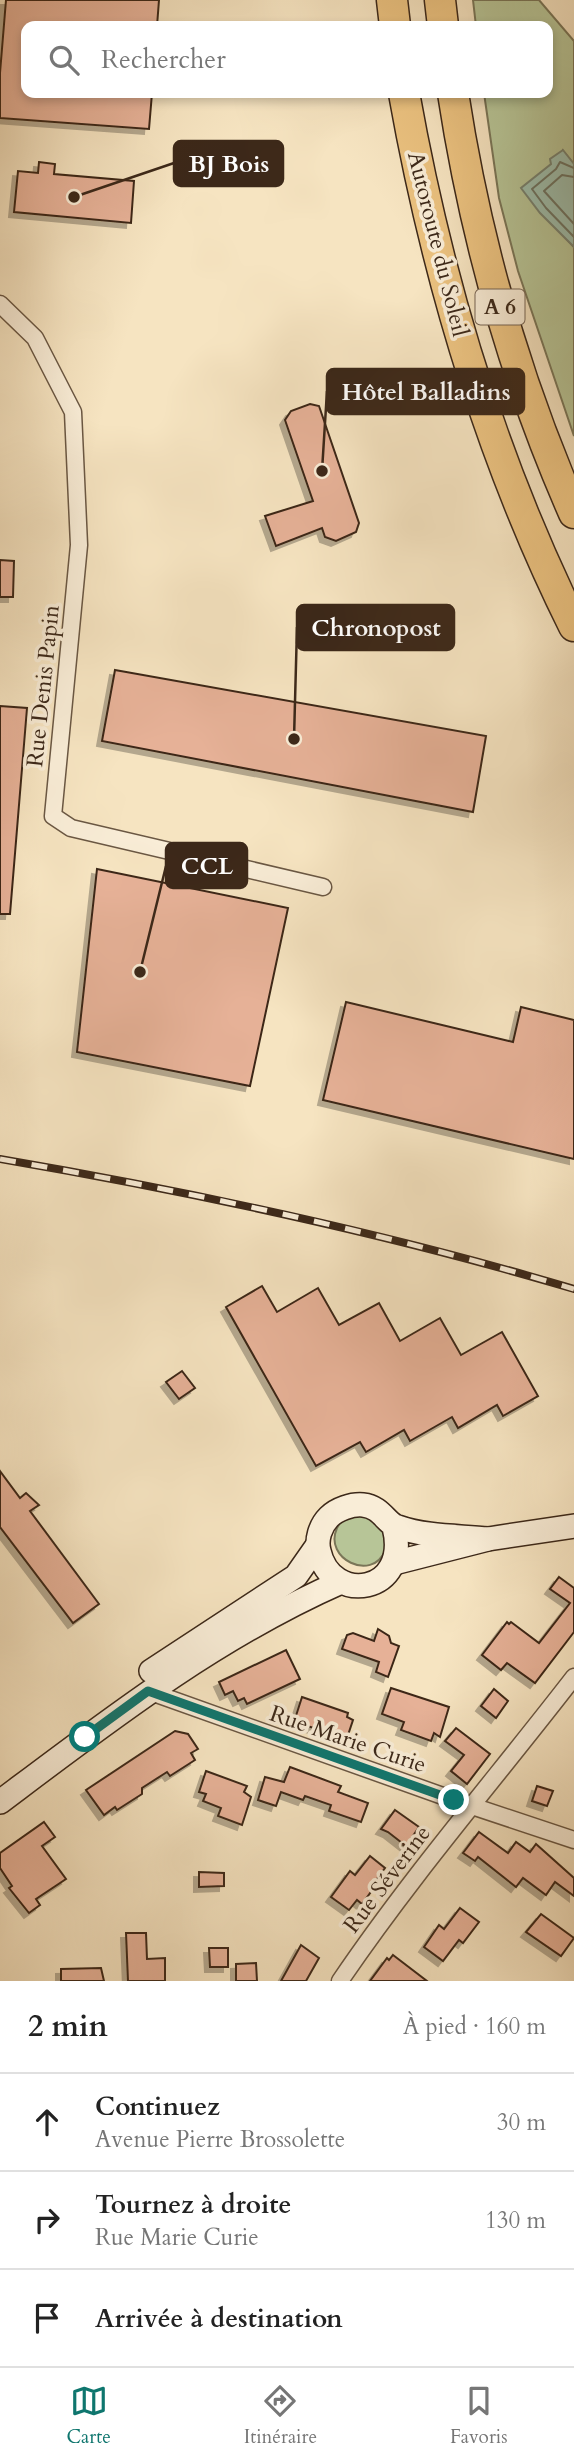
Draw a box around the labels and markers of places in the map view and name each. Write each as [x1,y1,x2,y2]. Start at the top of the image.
callout: BJ Bois [174,141,283,186]
callout: Hôtel Balladins [327,369,524,414]
callout: Chronopost [297,605,454,650]
callout: CCL [166,843,247,888]

